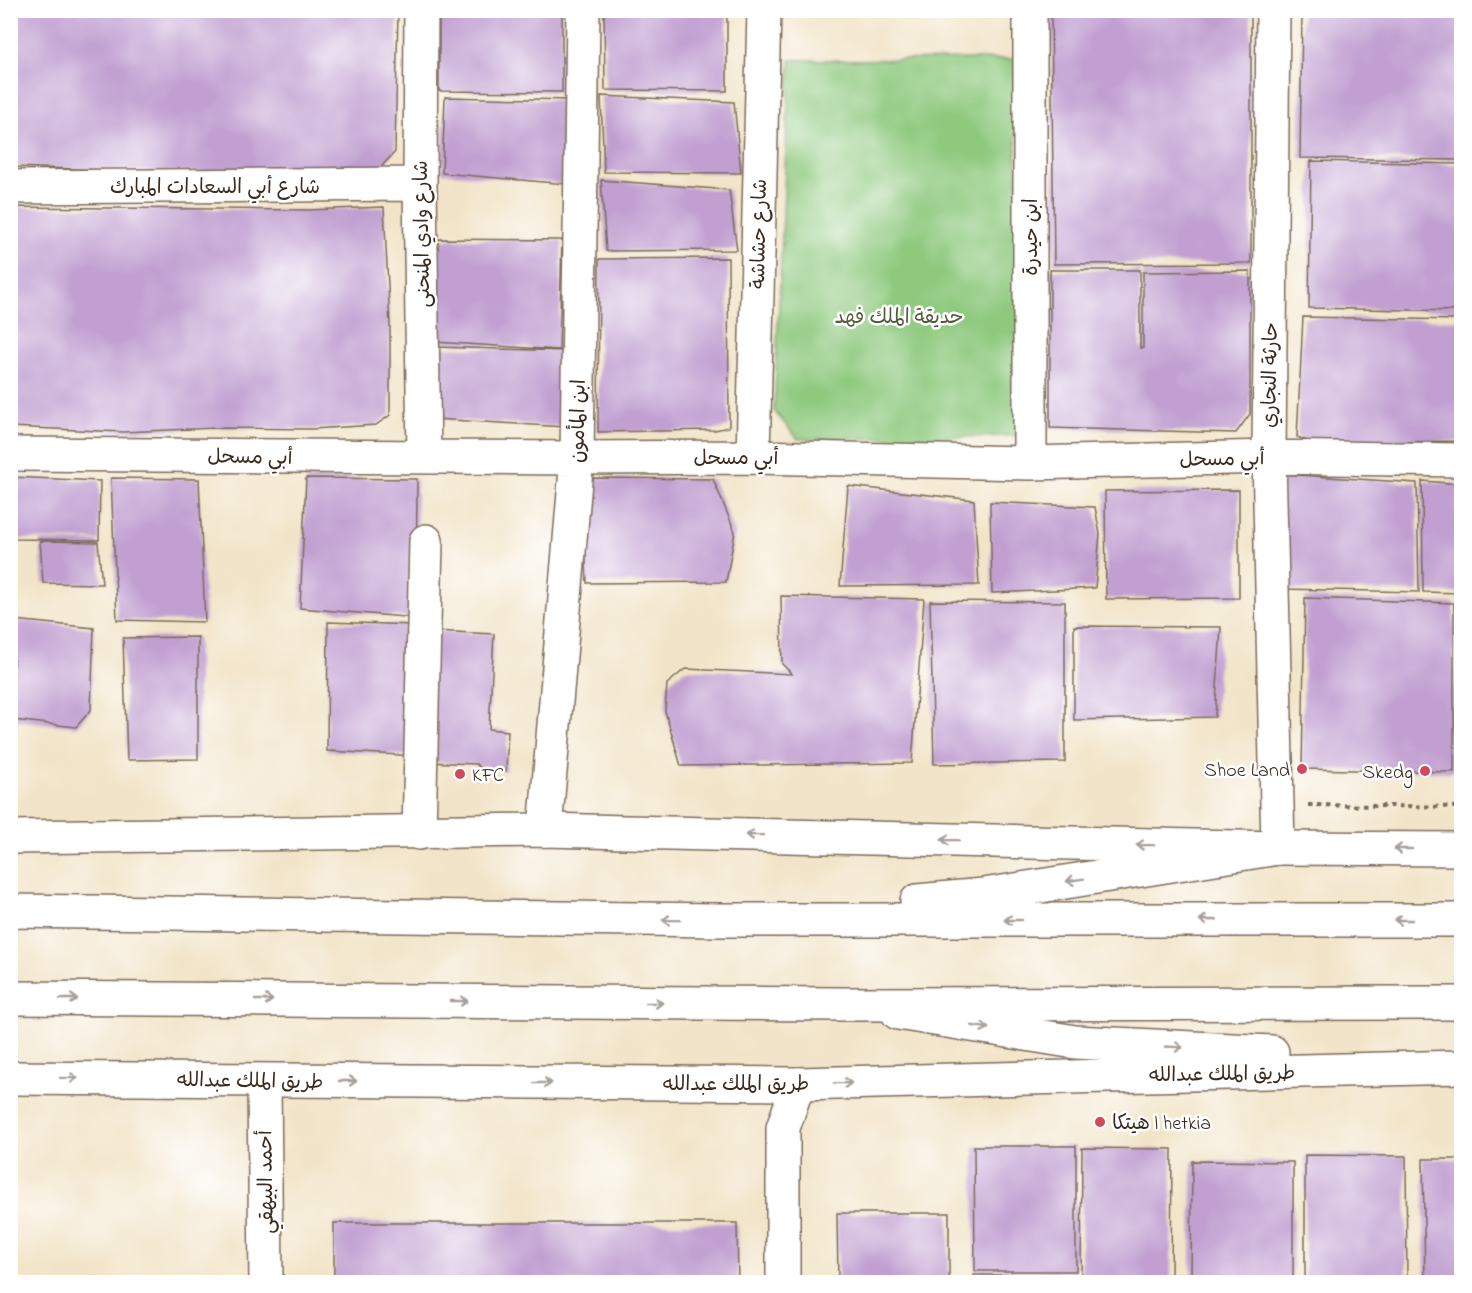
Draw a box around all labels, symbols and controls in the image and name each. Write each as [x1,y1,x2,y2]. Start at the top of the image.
street label: شارع وادي المنحنى [408,160,439,308]
street label: شارع أبي السعادات المبارك [110,174,320,204]
street label: شارع حشاشة [745,179,776,289]
street label: ابن حيدرة [1018,198,1047,276]
park label: حديقة الملك فهد [834,304,964,333]
street label: حارثة النجاري [1256,322,1287,428]
street label: ابن المأمون [564,379,595,463]
street label: أبي مسحل [207,443,293,475]
street label: أبي مسحل [693,445,779,475]
street label: أبي مسحل [1179,445,1265,477]
place label: Shoe Land [1204,757,1290,786]
place label: Skedg [1362,759,1413,789]
place label: KFC [472,762,504,791]
marker: Shoe Land [1295,762,1309,776]
marker: Skedg [1418,764,1432,778]
marker: KFC [453,767,467,781]
one-way arrow [746,829,766,841]
one-way arrow [941,834,961,846]
one-way arrow [1136,839,1156,850]
one-way arrow [1394,843,1414,855]
one-way arrow [1065,875,1085,886]
one-way arrow [662,914,682,926]
one-way arrow [1004,914,1024,926]
one-way arrow [1199,914,1219,926]
one-way arrow [1394,914,1414,926]
one-way arrow [58,993,78,1005]
one-way arrow [253,994,273,1006]
one-way arrow [448,995,468,1007]
one-way arrow [643,997,663,1009]
one-way arrow [970,1021,990,1032]
one-way arrow [1163,1042,1183,1053]
street label: طريق الملك عبدالله [1149,1060,1296,1091]
street label: طريق الملك عبدالله [176,1067,323,1098]
street label: طريق الملك عبدالله [663,1071,809,1100]
one-way arrow [58,1072,78,1084]
one-way arrow [337,1076,357,1087]
one-way arrow [532,1077,552,1089]
one-way arrow [832,1077,852,1089]
place label: هيتكا | hetkia [1112,1110,1211,1139]
marker: هيتكا | hetkia [1093,1115,1107,1129]
street label: أحمد البيهقي [252,1130,284,1234]

